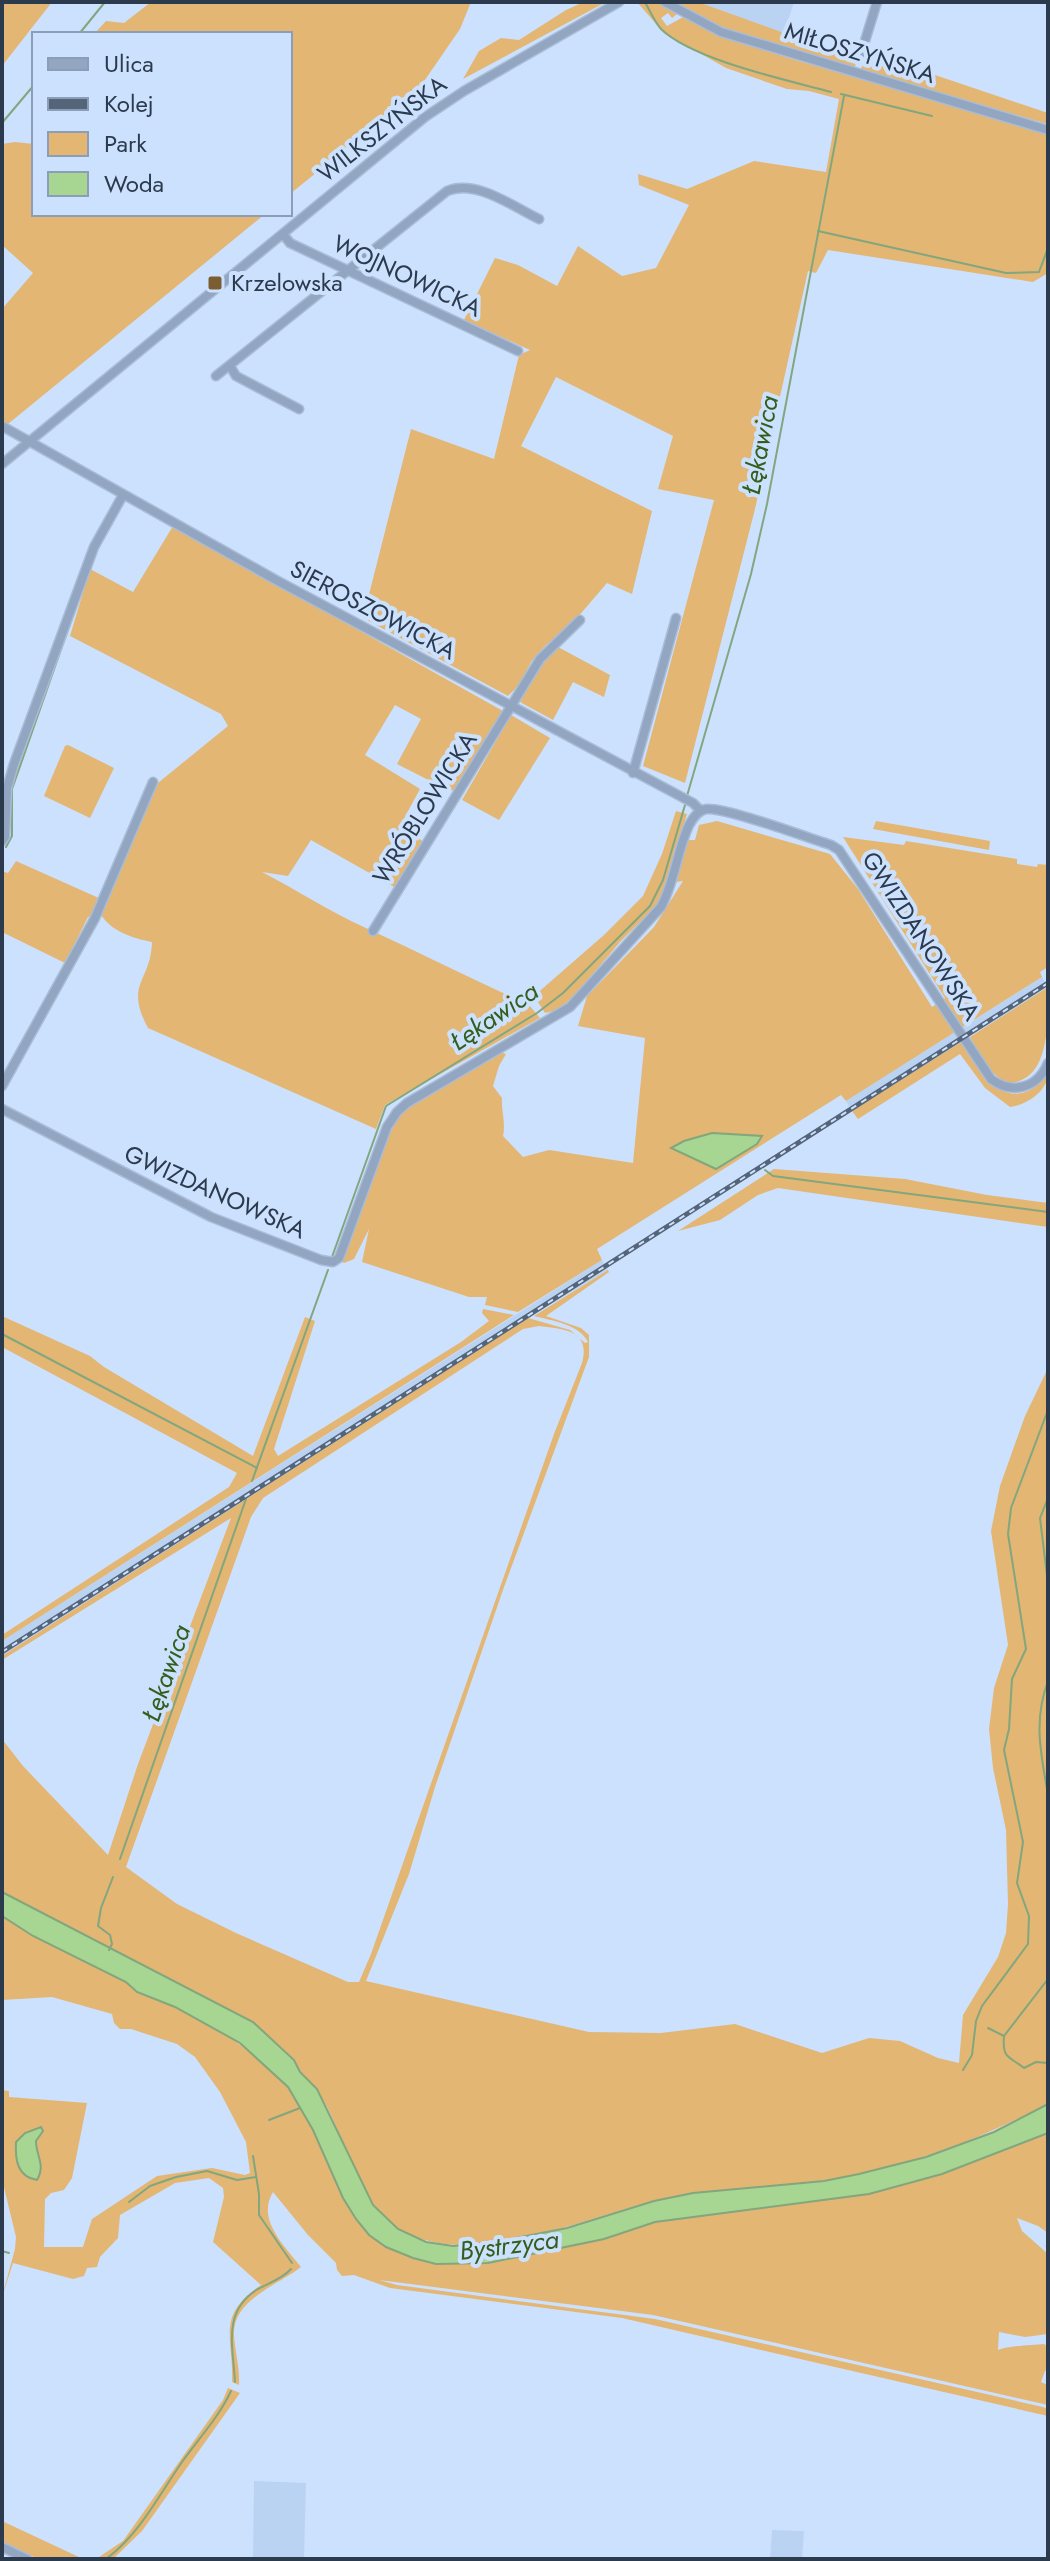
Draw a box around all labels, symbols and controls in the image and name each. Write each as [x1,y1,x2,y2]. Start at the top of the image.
street label: MIŁOSZYŃSKA [780,13,940,92]
legend [32,32,292,216]
text: Ulica [104,46,154,81]
street label: WILKSZYŃSKA [310,67,454,190]
text: Kolej [104,86,154,121]
text: Park [104,126,147,161]
text: Woda [104,166,164,201]
street label: WOJNOWICKA [327,226,487,325]
place label: Krzelowska [231,265,343,300]
marker: Krzelowska [206,274,224,292]
water label: Łękawica [732,392,788,498]
street label: SIEROSZOWICKA [284,551,463,668]
street label: WRÓBLOWICKA [364,725,485,891]
street label: GWIZDANOWSKA [854,844,989,1027]
water label: Łękawica [442,972,547,1060]
street label: GWIZDANOWSKA [119,1136,312,1247]
water label: Łękawica [132,1619,200,1726]
water label: Bystrzyca [457,2220,562,2270]

